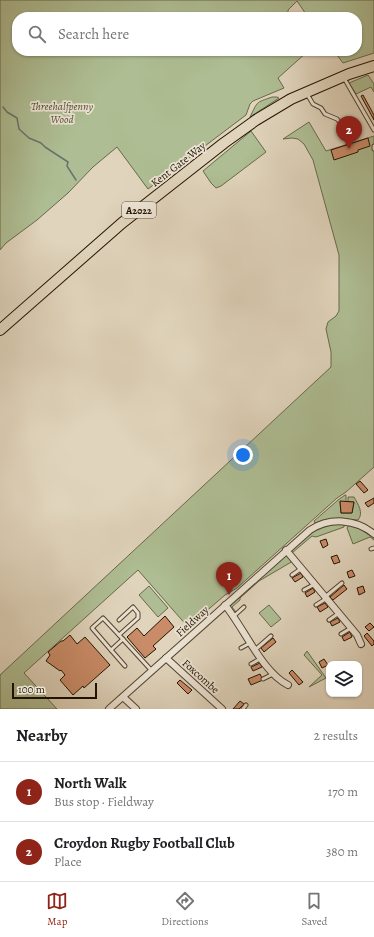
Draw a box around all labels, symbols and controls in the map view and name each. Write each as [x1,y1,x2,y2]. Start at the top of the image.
search box [12,12,362,56]
icon: search [26,23,48,45]
text: Search here [58,24,129,44]
park label: Threehalfpenny Wood [31,99,93,127]
pin: 2 [336,116,362,149]
street label: Kent Gate Way [148,138,209,191]
road number: A2022 [122,202,156,218]
your location [233,445,253,465]
pin: 1 [216,562,242,595]
street label: Fieldway [173,603,212,640]
street label: Foxcombe [179,656,222,697]
map controls [326,661,362,697]
button: layers [326,661,362,697]
scale bar [12,681,97,700]
text: 100 m [18,682,45,697]
text: Nearby [16,724,67,747]
text: 2 results [314,727,358,744]
text: North Walk [54,773,127,793]
text: 1 [27,783,31,800]
text: 170 m [328,783,358,800]
text: Bus stop · Fieldway [54,793,154,810]
text: Croydon Rugby Football Club [54,833,235,853]
text: 2 [26,843,32,860]
text: 380 m [326,843,358,860]
text: Place [54,853,82,870]
tab: Map [46,890,68,929]
tab: Directions [161,890,209,929]
tab: Saved [301,890,328,929]

